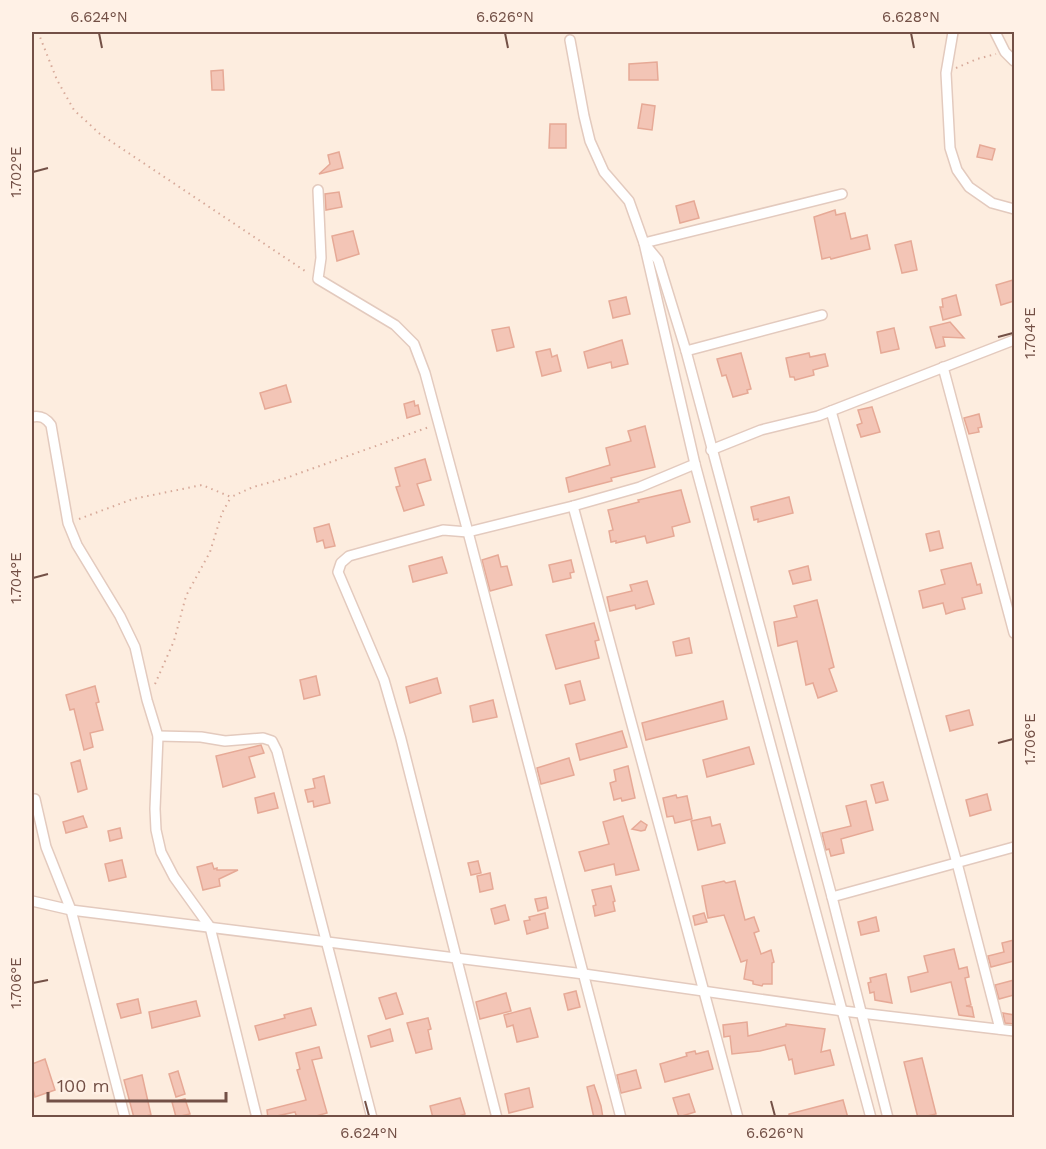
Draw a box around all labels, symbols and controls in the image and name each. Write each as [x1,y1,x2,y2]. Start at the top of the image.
text: 6.624°N [70,8,128,26]
text: 6.626°N [476,8,534,26]
text: 6.628°N [882,8,940,26]
text: 1.702°E [7,146,25,198]
text: 1.704°E [1021,307,1039,359]
text: 1.704°E [7,552,25,604]
text: 1.706°E [1021,713,1039,765]
text: 1.706°E [7,957,25,1009]
scale bar [48,1065,226,1103]
text: 100 m [57,1075,110,1096]
text: 6.624°N [340,1124,398,1142]
text: 6.626°N [746,1124,804,1142]

